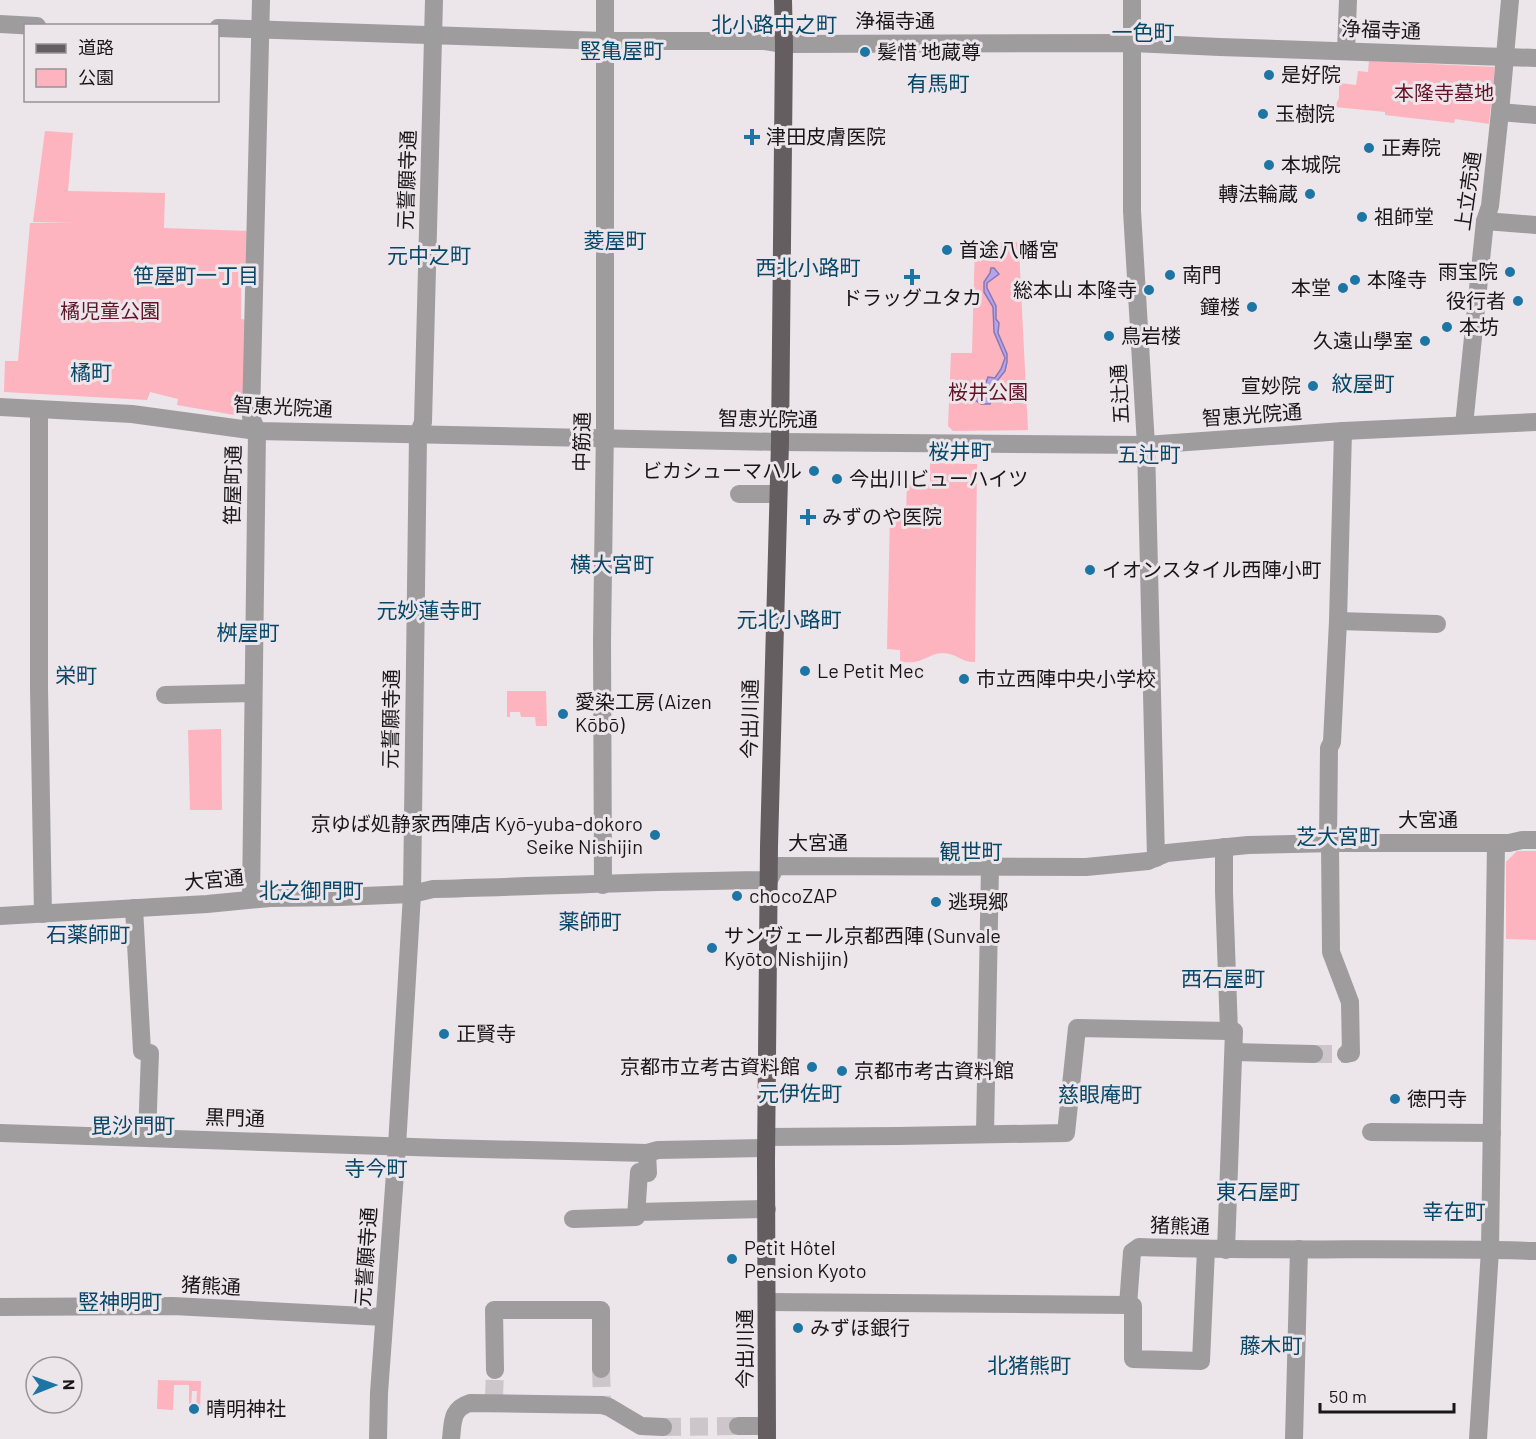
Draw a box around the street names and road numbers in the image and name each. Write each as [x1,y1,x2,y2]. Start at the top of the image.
street label: 浄福寺通 [855,8,935,32]
street label: 浄福寺通 [1341,16,1421,42]
street label: 元誓願寺通 [392,130,420,230]
street label: 上立売通 [1450,150,1484,232]
street label: 五辻通 [1105,363,1133,425]
street label: 智恵光院通 [232,391,334,421]
street label: 智恵光院通 [1201,399,1303,429]
street label: 智恵光院通 [718,405,818,431]
street label: 中筋通 [568,412,594,472]
street label: 笹屋町通 [219,445,245,525]
street label: 元誓願寺通 [377,669,403,769]
street label: 今出川通 [736,679,762,759]
street label: 大宮通 [1398,807,1458,831]
street label: 大宮通 [788,830,848,854]
street label: 大宮通 [183,864,245,894]
street label: 黒門通 [205,1104,265,1130]
street label: 元誓願寺通 [350,1206,380,1308]
street label: 猪熊通 [1150,1212,1210,1238]
street label: 猪熊通 [180,1271,242,1299]
street label: 今出川通 [732,1309,756,1389]

